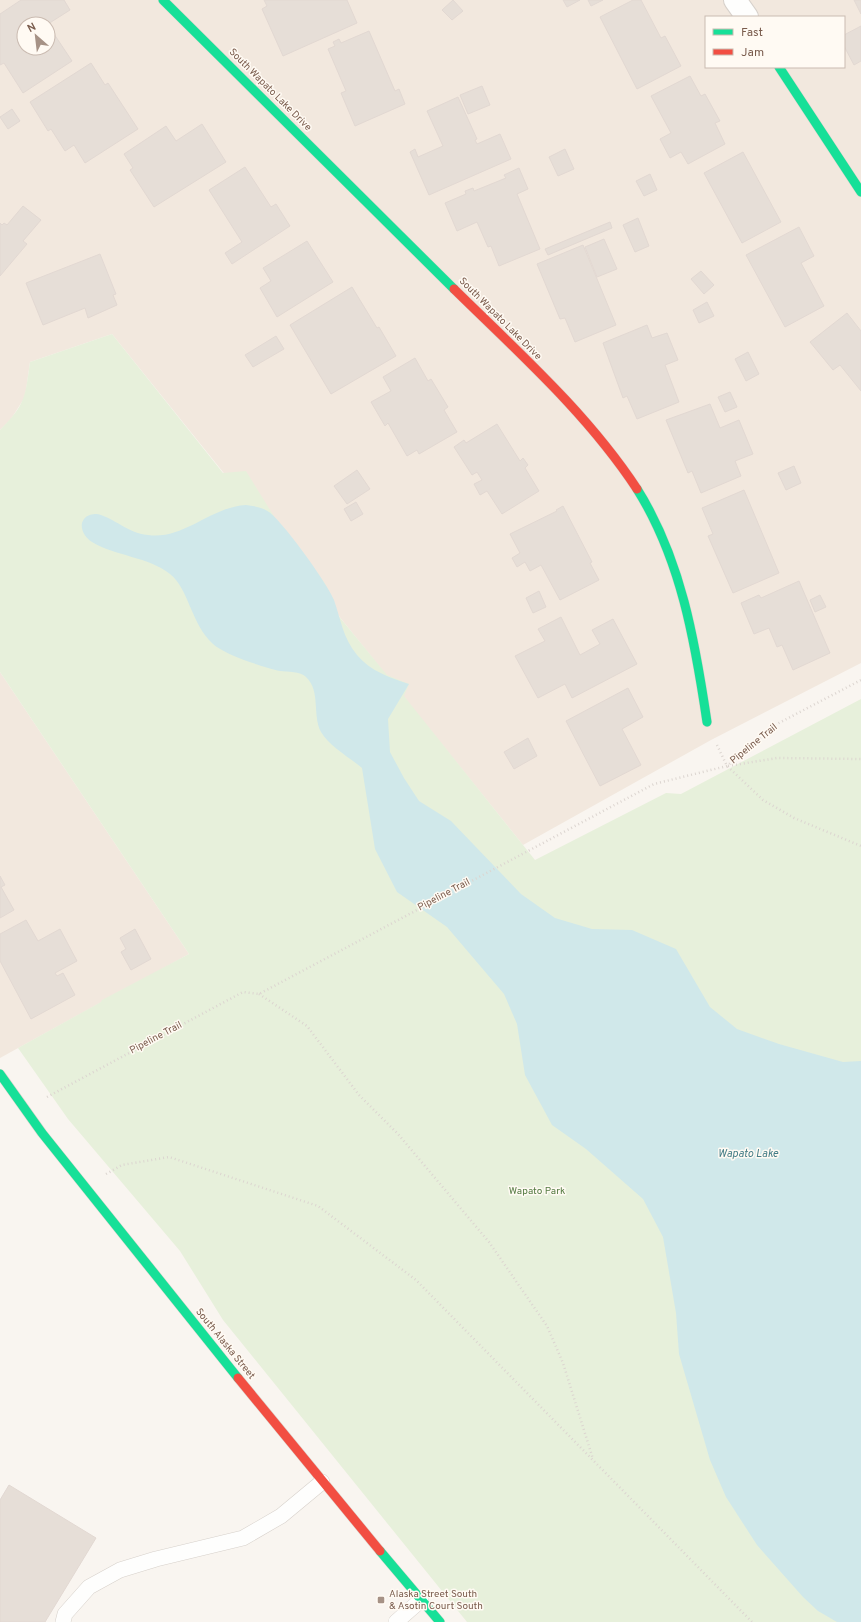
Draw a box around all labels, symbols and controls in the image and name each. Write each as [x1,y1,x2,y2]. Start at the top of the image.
north arrow [16,16,56,56]
legend [705,16,845,68]
text: N [25,20,39,36]
text: Fast [741,25,763,41]
text: Jam [741,45,764,61]
street label: South Wapato Lake Drive [226,46,314,134]
street label: South Wapato Lake Drive [456,275,544,363]
street label: Pipeline Trail [728,721,780,767]
street label: Pipeline Trail [416,876,472,914]
street label: Pipeline Trail [128,1019,184,1057]
water label: Wapato Lake [718,1147,779,1161]
park label: Wapato Park [509,1185,565,1198]
street label: South Alaska Street [192,1306,258,1382]
place label: Alaska Street South & Asotin Court South [389,1588,483,1613]
marker: Alaska Street South & Asotin Court South [376,1595,386,1605]

